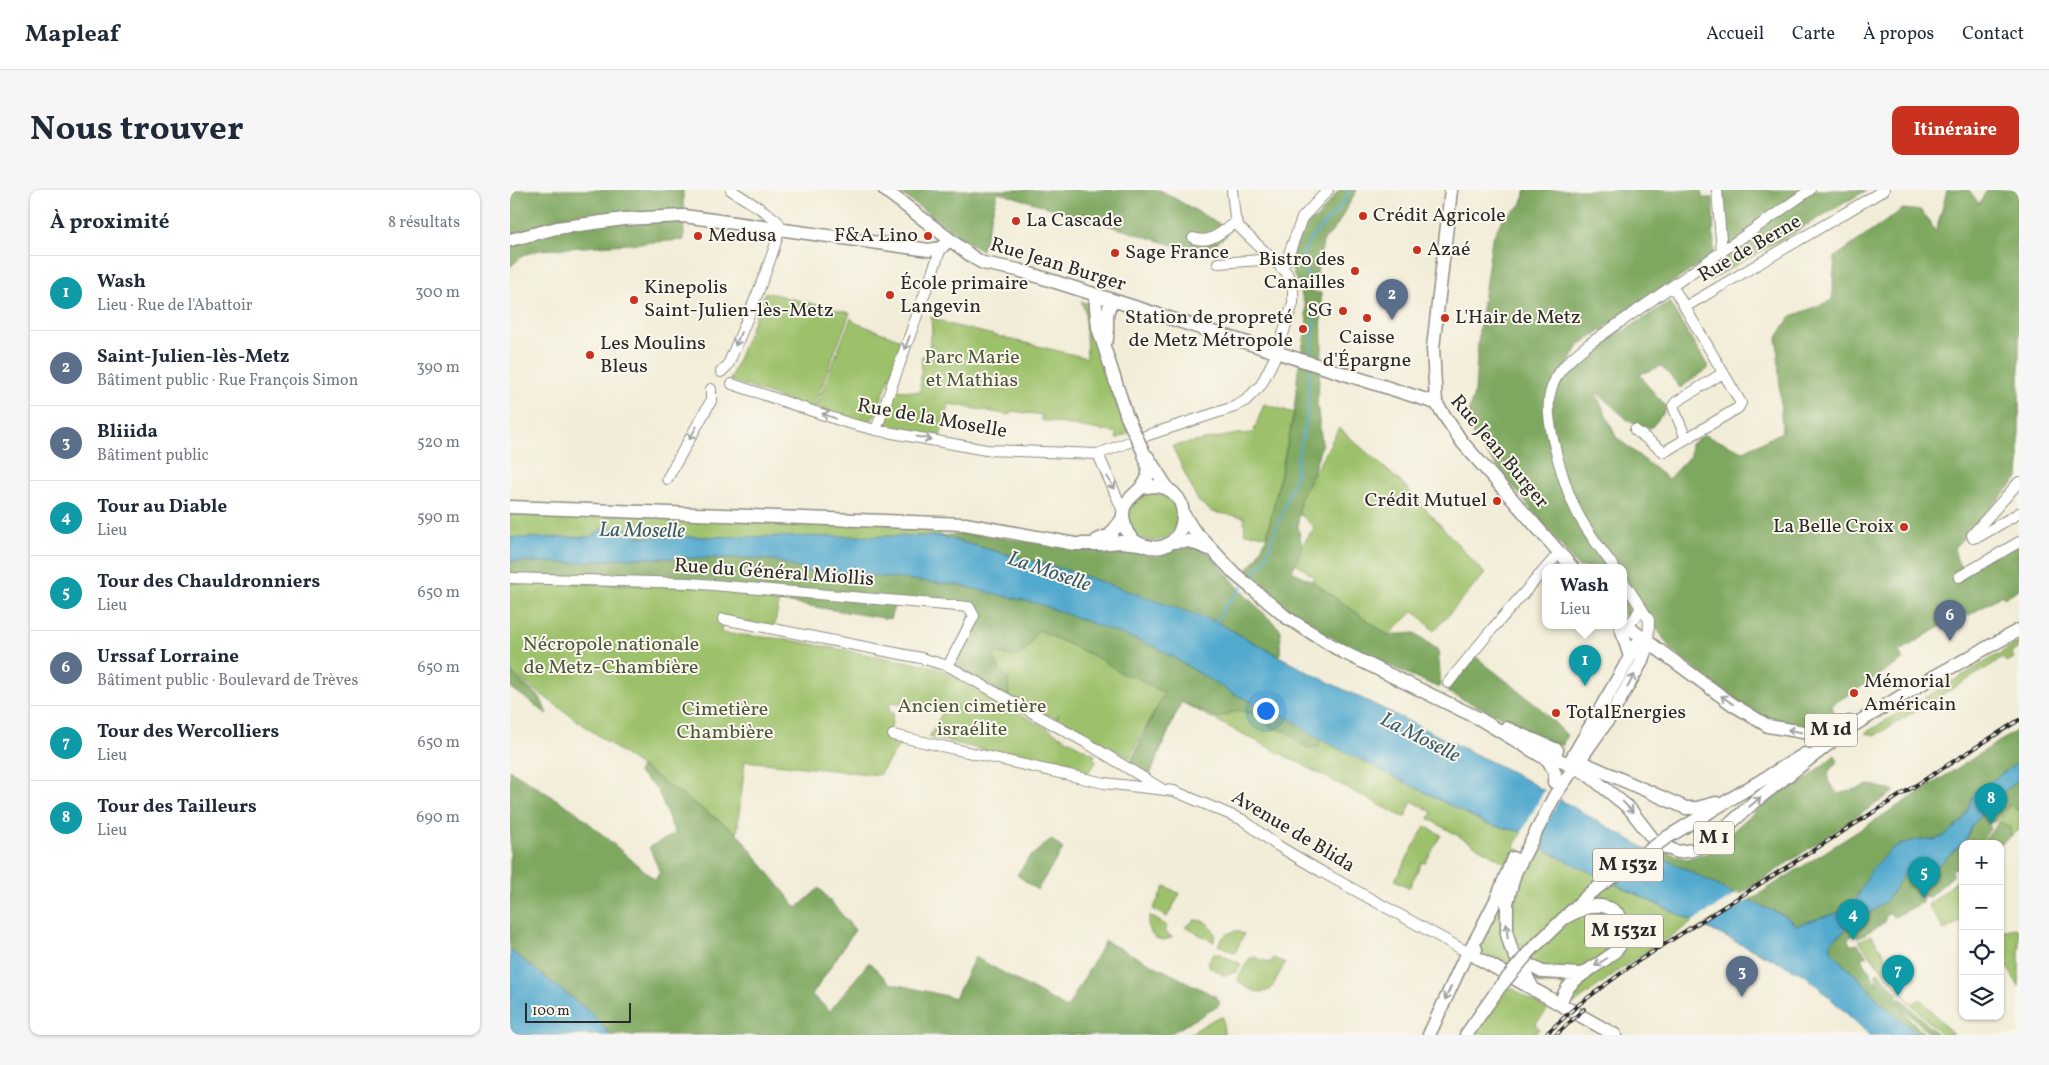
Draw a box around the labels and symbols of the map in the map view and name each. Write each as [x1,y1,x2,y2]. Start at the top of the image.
place label: Crédit Agricole [1373,202,1506,230]
place label: La Cascade [1026,207,1122,235]
street label: Rue de Berne [1693,208,1807,290]
marker: Crédit Agricole [1357,210,1369,222]
marker: La Cascade [1010,215,1022,227]
place label: Medusa [708,222,777,250]
place label: F&A Lino [834,222,918,250]
marker: Medusa [692,230,704,242]
marker: F&A Lino [922,230,934,242]
street label: Rue Jean Burger [987,231,1129,299]
place label: Azaé [1427,236,1471,264]
place label: Sage France [1125,239,1229,267]
marker: Azaé [1411,244,1423,256]
place label: Bistro des Canailles [1259,246,1345,297]
marker: Sage France [1109,247,1121,259]
marker: Bistro des Canailles [1349,265,1361,277]
place label: École primaire Langevin [900,270,1028,321]
place label: Kinepolis Saint-Julien-lès-Metz [644,274,834,325]
pin: 2 [1376,279,1408,320]
marker: École primaire Langevin [884,289,896,301]
marker: Kinepolis Saint-Julien-lès-Metz [628,294,640,306]
place label: SG [1307,297,1333,325]
place label: Station de propreté de Metz Métropole [1125,304,1293,355]
place label: L'Hair de Metz [1455,304,1581,332]
marker: SG [1337,305,1349,317]
marker: Caisse d'Épargne [1361,312,1373,324]
marker: L'Hair de Metz [1439,312,1451,324]
marker: Station de propreté de Metz Métropole [1297,323,1309,335]
place label: Caisse d'Épargne [1323,324,1411,375]
place label: Les Moulins Bleus [600,330,706,381]
one-way arrow [733,332,742,347]
one-way arrow [902,335,911,350]
park label: Parc Marie et Mathias [924,344,1020,395]
marker: Les Moulins Bleus [584,349,596,361]
street label: Rue Jean Burger [1443,389,1555,515]
street label: Rue de la Moselle [855,392,1009,446]
one-way arrow [822,411,837,420]
one-way arrow [688,425,697,440]
one-way arrow [915,434,931,443]
one-way arrow [1106,475,1116,489]
place label: Crédit Mutuel [1365,487,1487,515]
marker: Crédit Mutuel [1491,495,1503,507]
place label: La Belle Croix [1773,513,1894,541]
water label: La Moselle [599,516,686,546]
marker: La Belle Croix [1898,521,1910,533]
water label: La Moselle [1004,544,1095,600]
street label: Rue du Général Miollis [673,552,875,594]
pin: 6 [1934,600,1966,641]
park label: Nécropole nationale de Metz-Chambière [523,631,699,682]
pin: 1 [1569,645,1601,686]
place label: Mémorial Américain [1864,668,1957,719]
one-way arrow [1626,674,1636,689]
marker: Mémorial Américain [1848,687,1860,699]
park label: Ancien cimetière israélite [898,693,1046,744]
one-way arrow [1720,695,1734,705]
park label: Cimetière Chambière [677,696,773,747]
your location [1253,698,1279,724]
place label: TotalEnergies [1566,699,1686,727]
water label: La Moselle [1375,706,1465,771]
marker: TotalEnergies [1550,707,1562,719]
road number: M 1d [1805,714,1857,746]
one-way arrow [1787,726,1803,736]
pin: 8 [1975,783,2007,824]
street label: Avenue de Blida [1226,784,1360,880]
one-way arrow [1748,796,1761,808]
one-way arrow [1622,801,1634,814]
road number: M 1 [1694,822,1734,854]
road number: M 153z [1593,848,1663,882]
pin: 5 [1908,857,1940,898]
pin: 4 [1837,899,1869,940]
road number: M 153z1 [1585,914,1663,948]
one-way arrow [1502,923,1512,939]
pin: 7 [1882,955,1914,996]
pin: 3 [1726,956,1758,997]
one-way arrow [1595,958,1609,968]
one-way arrow [1442,985,1452,1000]
scale bar [525,1000,631,1023]

